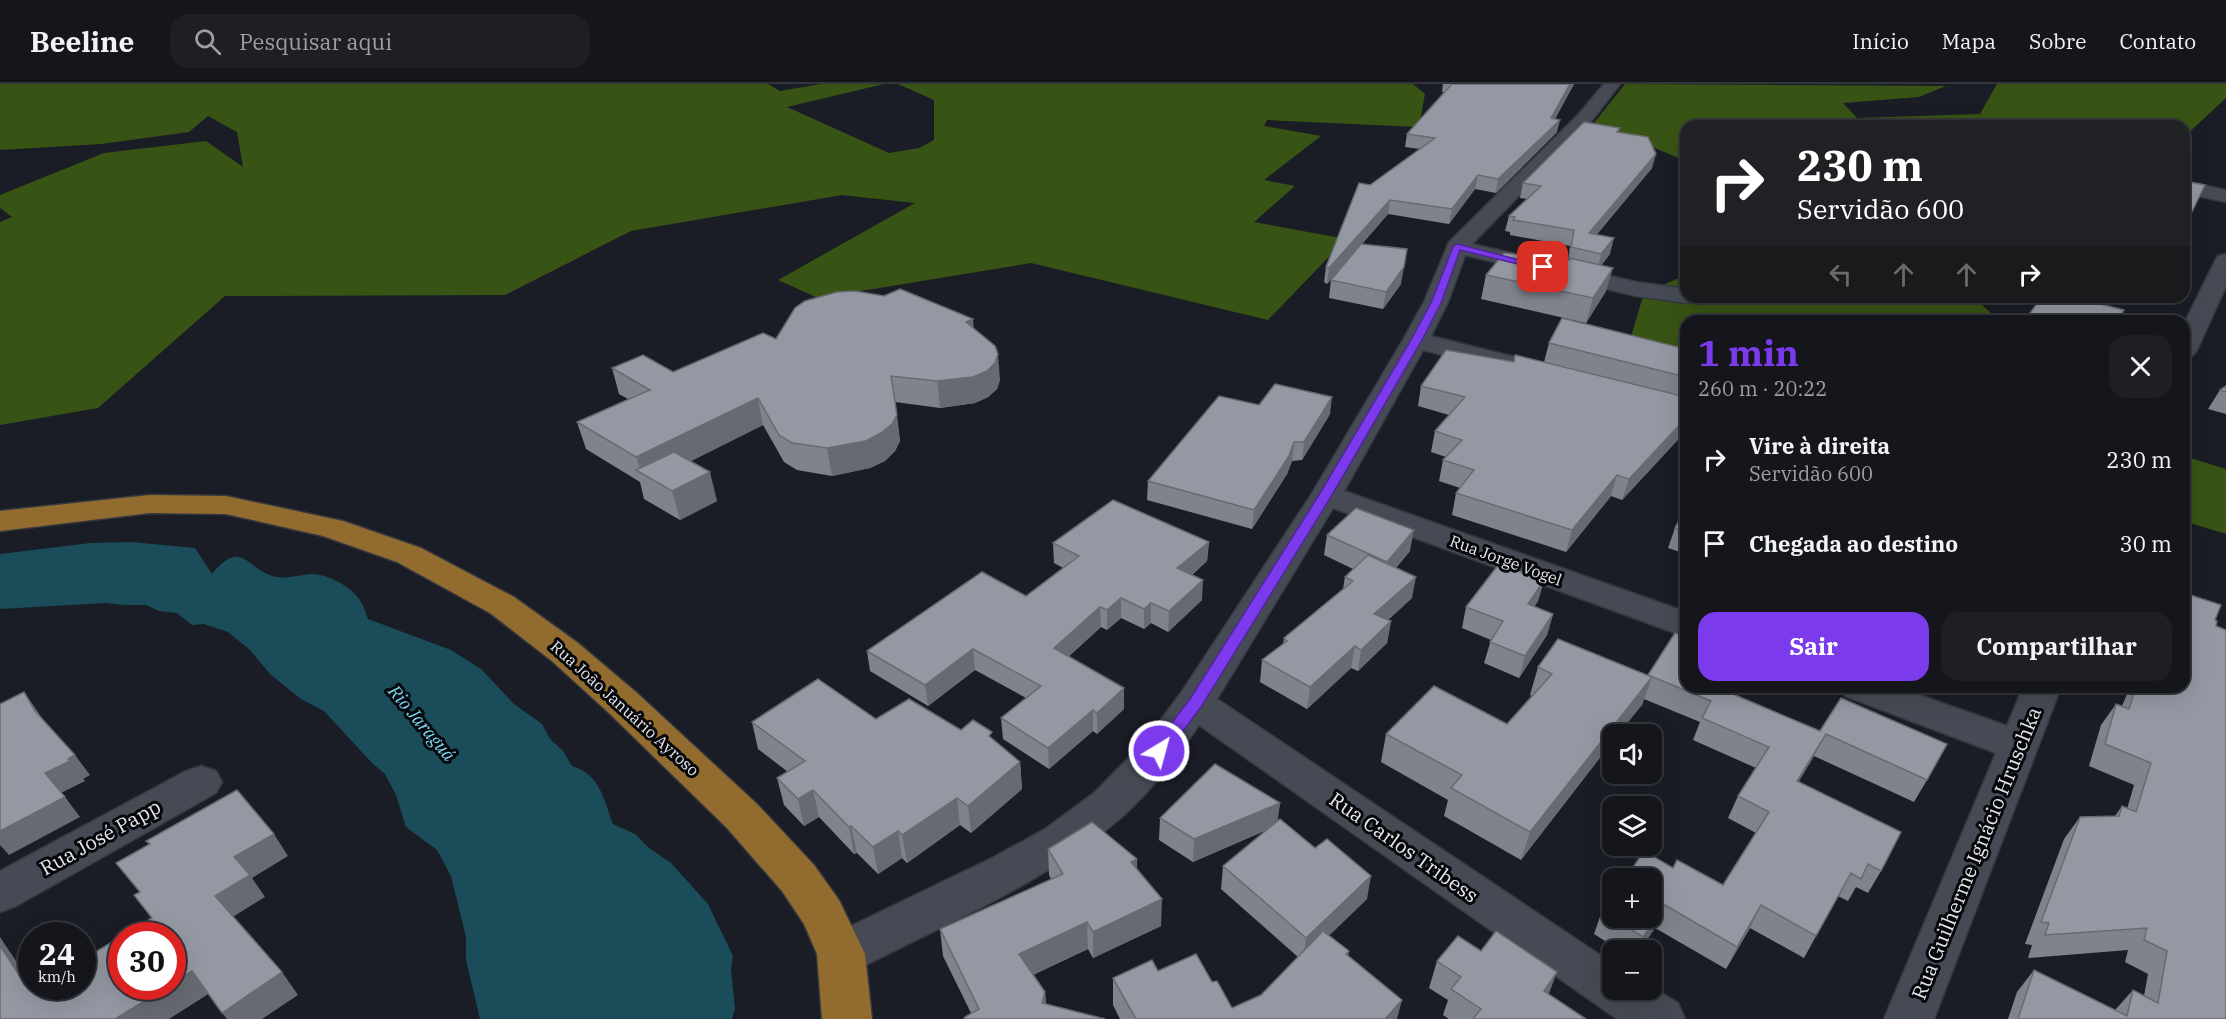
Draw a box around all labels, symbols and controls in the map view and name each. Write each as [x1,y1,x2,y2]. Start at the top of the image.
search box [170,14,590,68]
text: Beeline [30,23,134,60]
icon: search [191,25,224,58]
text: Pesquisar aqui [239,27,392,56]
text: Início [1852,27,1909,55]
text: Mapa [1942,27,1996,55]
text: Sobre [2029,27,2086,55]
text: Contato [2119,27,2196,55]
text: 230 m [1797,138,1923,193]
icon: right [1698,144,1776,222]
text: Servidão 600 [1797,191,1964,226]
pin [1517,241,1568,292]
icon: arrive [1526,250,1559,283]
icon: left [1824,258,1857,291]
icon: ahead [1887,258,1920,291]
icon: ahead [1950,258,1983,291]
icon: right [2013,258,2046,291]
text: 1 min [1698,329,1799,376]
button: close [2109,335,2172,398]
text: 260 m · 20:22 [1698,375,1827,402]
text: Vire à direita [1749,431,1890,460]
icon: right [1698,443,1731,476]
text: 230 m [2106,445,2172,474]
text: Servidão 600 [1749,460,1873,487]
icon: arrive [1698,527,1731,560]
text: Chegada ao destino [1749,529,1958,558]
text: 30 m [2120,529,2172,558]
street label: Rua Jorge Vogel [1447,530,1565,590]
button: Sair [1698,612,1929,681]
button: Compartilhar [1941,612,2172,681]
street label: Rua João Januário Ayroso [547,636,703,780]
water label: Rio Jaraguá [383,679,461,766]
street label: Rua Guilherme Ignácio Hruschka [1905,703,2047,1003]
position arrow [1127,719,1191,783]
map controls [1602,724,1662,1000]
button: sound [1602,724,1662,784]
street label: Rua Carlos Tribess [1324,786,1484,908]
street label: Rua José Papp [35,793,165,881]
button: layers [1602,796,1662,856]
button: + [1602,868,1662,928]
speed limit sign: 30 [108,922,186,1000]
text: 24 [39,934,75,973]
button: − [1602,940,1662,1000]
text: km/h [38,967,76,986]

